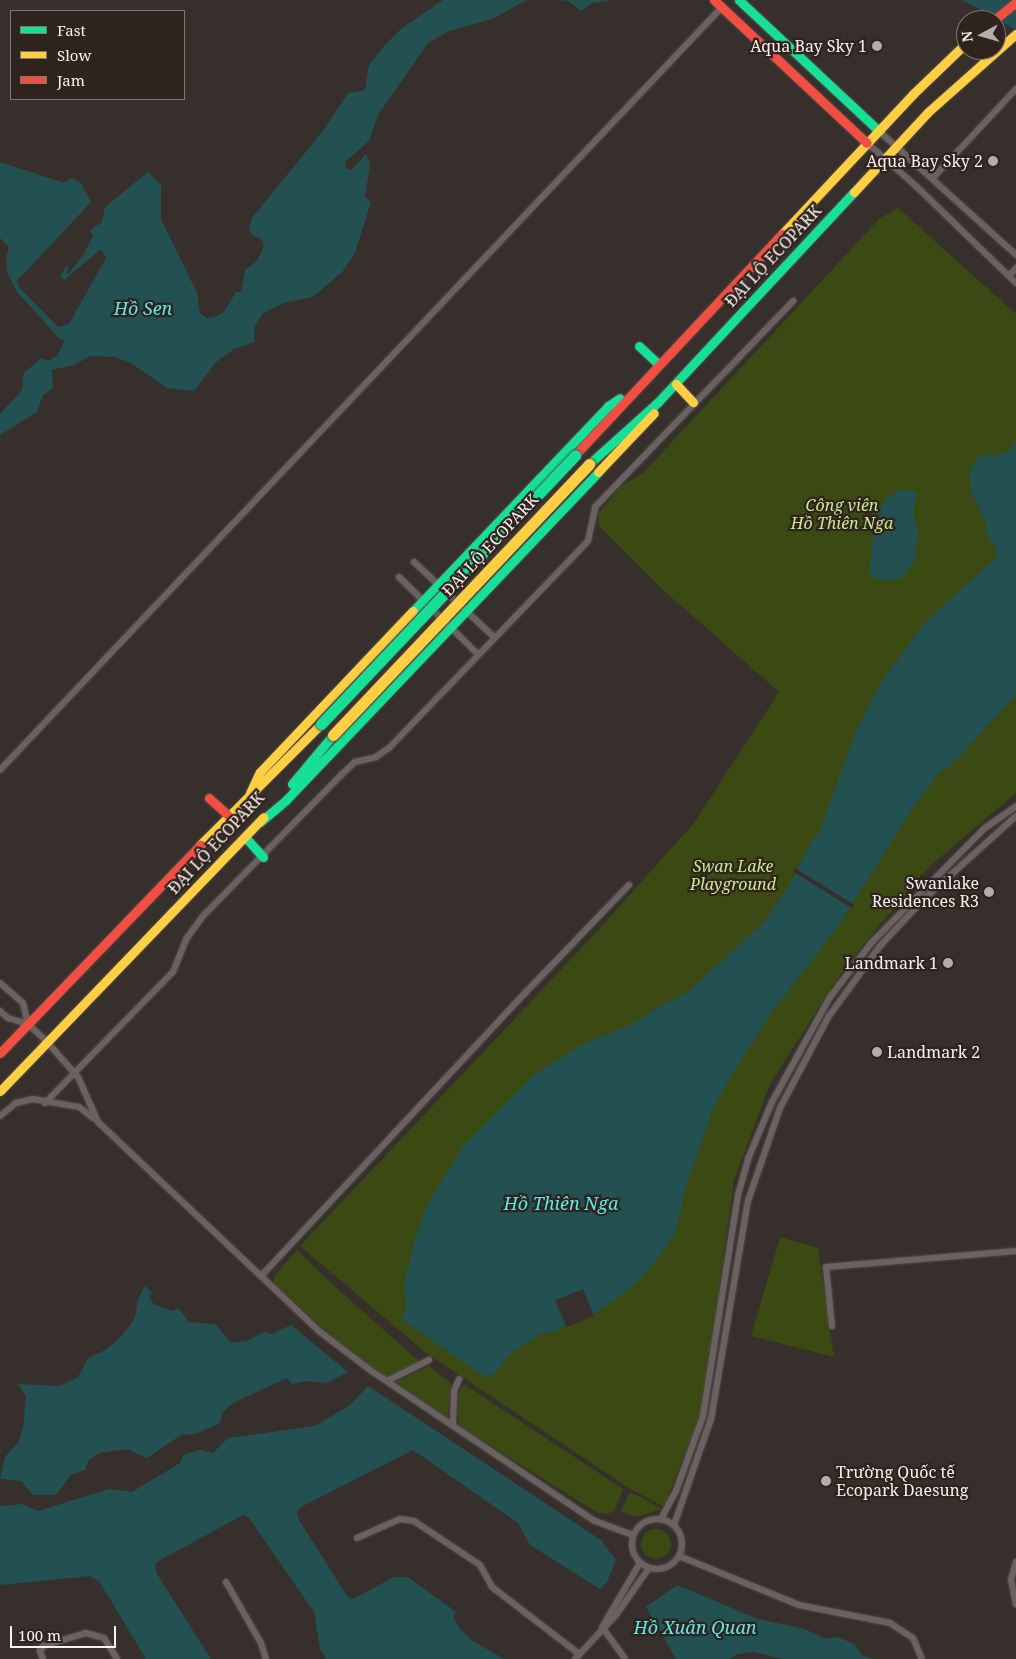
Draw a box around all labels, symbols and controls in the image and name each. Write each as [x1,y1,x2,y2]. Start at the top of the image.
legend [10,10,185,100]
north arrow [956,10,1006,60]
text: Fast [57,20,86,40]
text: N [957,30,977,43]
place label: Aqua Bay Sky 1 [750,36,867,56]
marker: Aqua Bay Sky 1 [871,40,883,52]
text: Slow [57,45,91,65]
text: Jam [57,70,85,90]
place label: Aqua Bay Sky 2 [866,151,983,171]
marker: Aqua Bay Sky 2 [987,155,999,167]
street label: ĐẠI LỘ ECOPARK [721,201,825,311]
water label: Hồ Sen [114,297,172,319]
street label: ĐẠI LỘ ECOPARK [438,490,542,600]
park label: Công viên Hồ Thiên Nga [791,495,893,533]
street label: ĐẠI LỘ ECOPARK [164,788,268,898]
park label: Swan Lake Playground [690,856,776,894]
place label: Swanlake Residences R3 [872,873,979,911]
marker: Swanlake Residences R3 [983,886,995,898]
place label: Landmark 1 [845,953,938,973]
marker: Landmark 1 [942,957,954,969]
place label: Landmark 2 [887,1042,980,1062]
marker: Landmark 2 [871,1046,883,1058]
water label: Hồ Thiên Nga [503,1192,619,1214]
place label: Trường Quốc tế Ecopark Daesung [836,1462,968,1500]
marker: Trường Quốc tế Ecopark Daesung [820,1475,832,1487]
scale bar [12,1616,119,1648]
water label: Hồ Xuân Quan [633,1616,757,1638]
text: 100 m [18,1625,61,1645]

